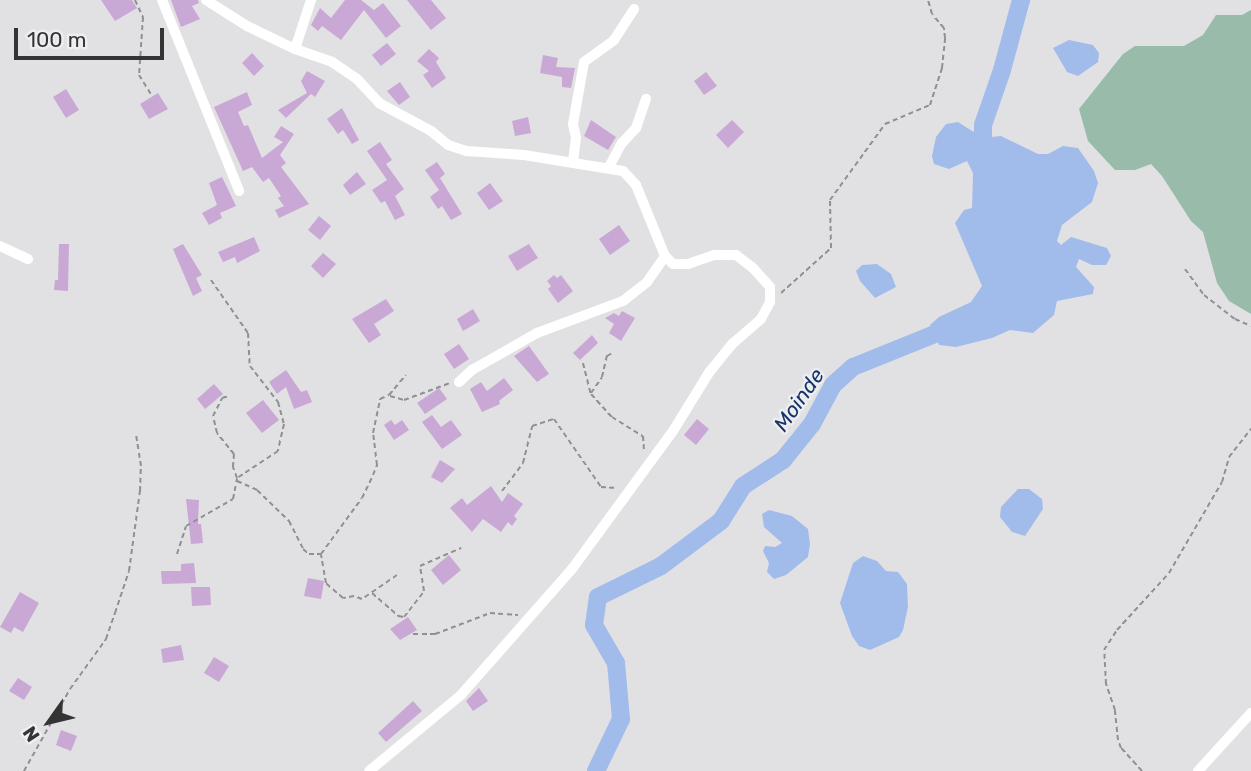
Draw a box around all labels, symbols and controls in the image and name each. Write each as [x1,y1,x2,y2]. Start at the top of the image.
scale bar [18,14,168,58]
text: 100 m [27,27,86,52]
water label: Moinde [768,364,830,436]
north arrow [14,687,84,757]
text: N [18,722,45,746]

